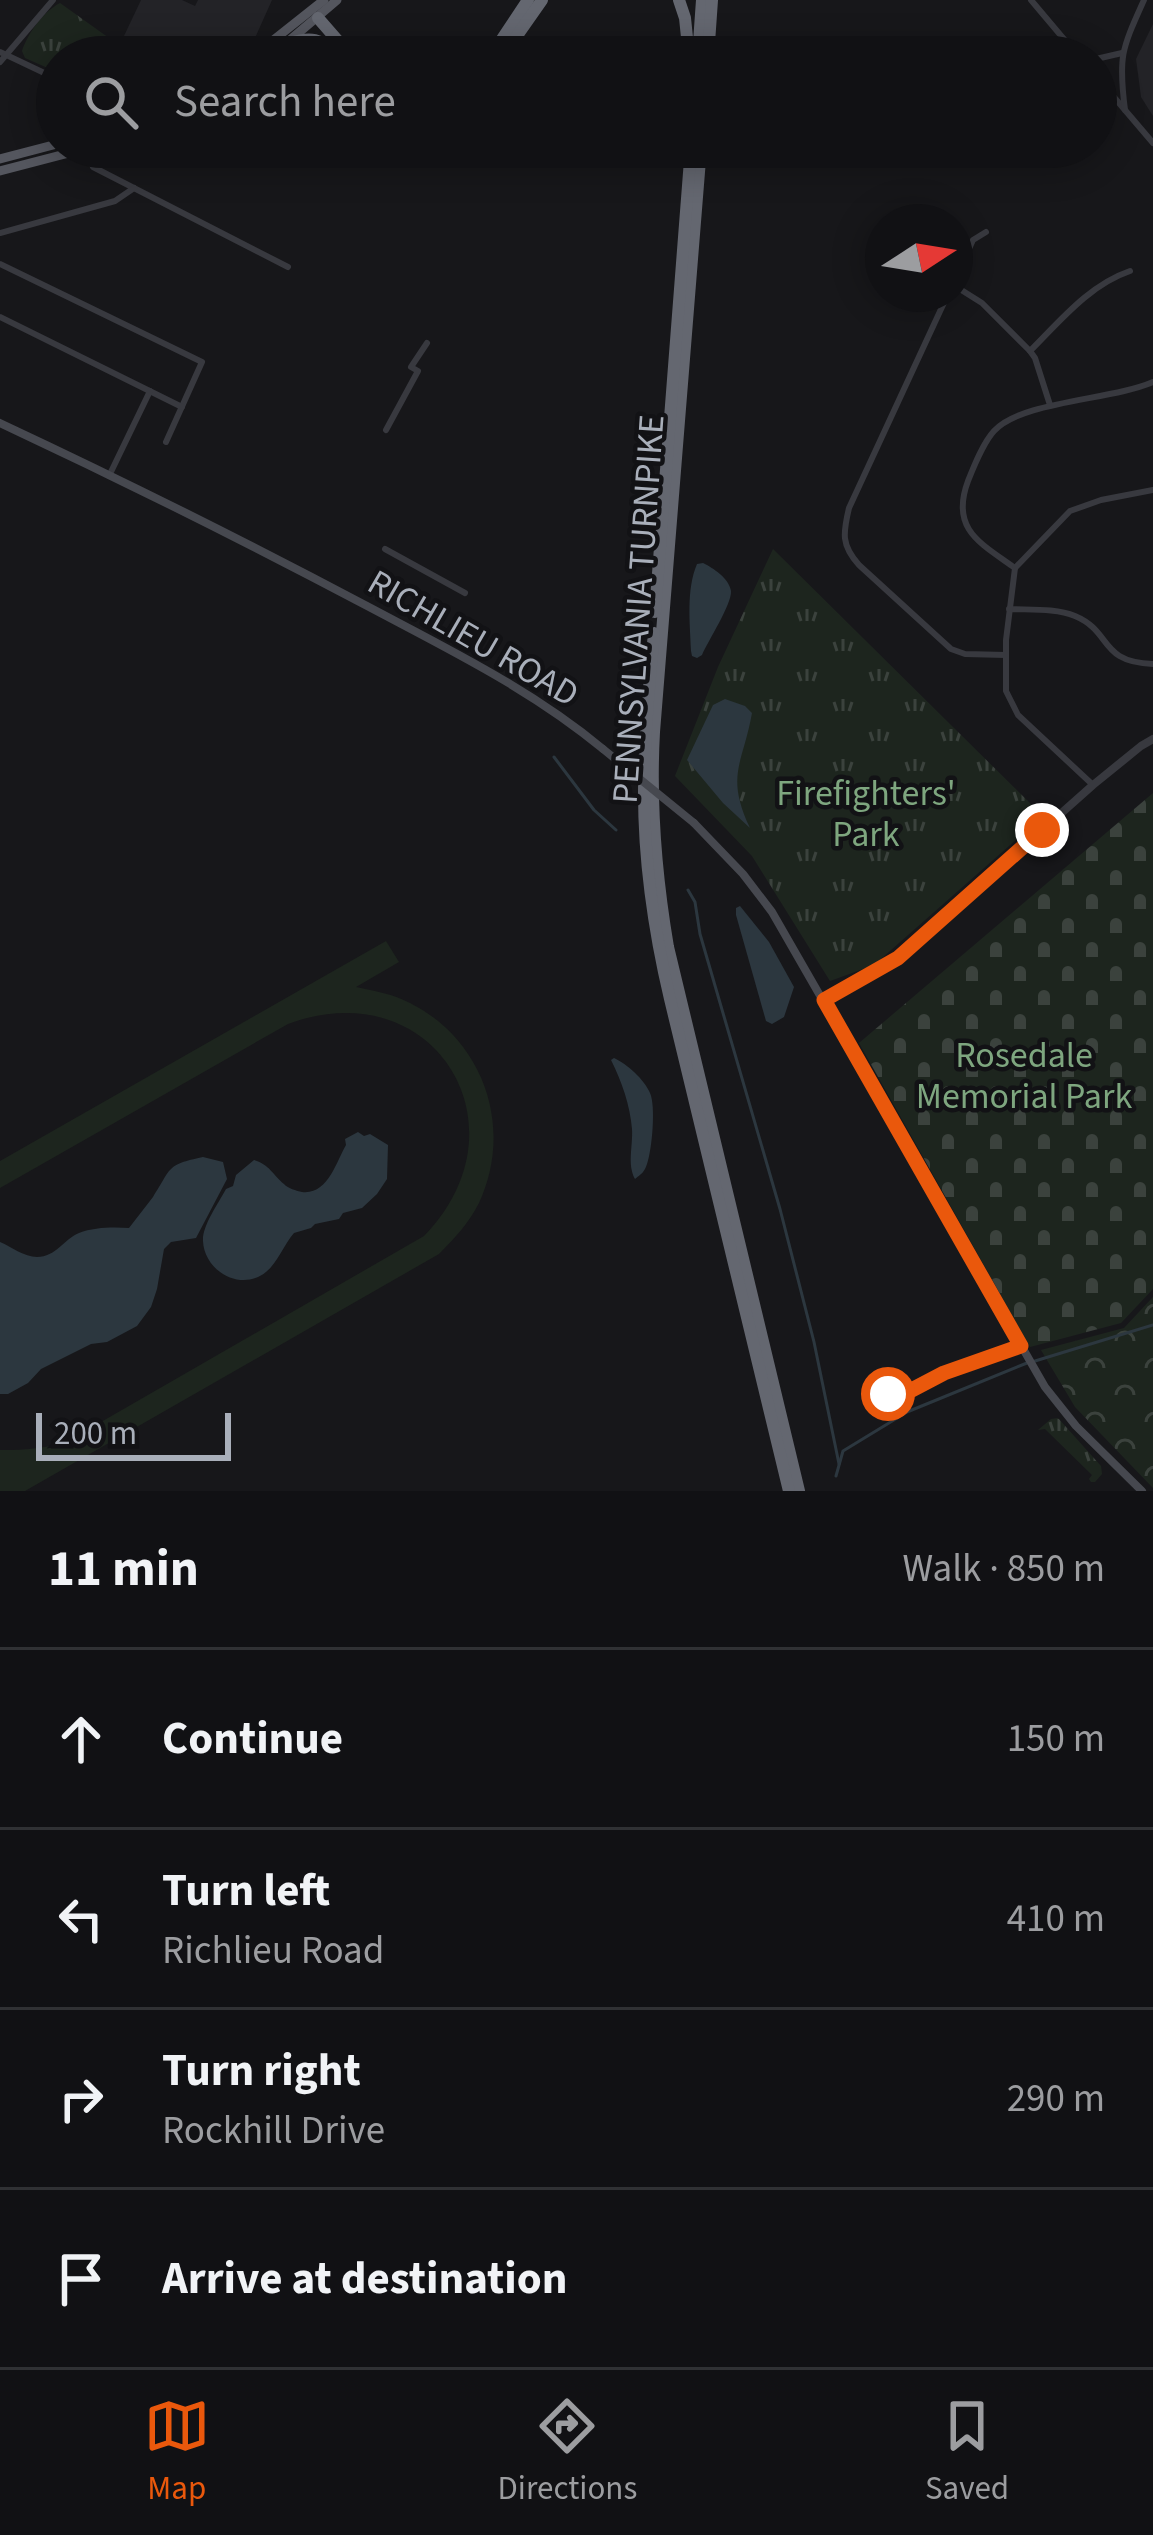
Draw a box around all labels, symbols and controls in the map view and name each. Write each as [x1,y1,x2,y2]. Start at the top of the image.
search box [36,36,1117,168]
icon: search [78,69,144,135]
text: Search here [174,70,396,134]
north arrow [865,204,973,312]
street label: PENNSYLVANIA TURNPIKE [599,413,678,805]
street label: RICHLIEU ROAD [358,557,588,719]
park label: Firefighters' Park [776,768,956,860]
route end [1015,803,1069,857]
park label: Rosedale Memorial Park [916,1030,1132,1122]
route start [861,1367,915,1421]
scale bar [36,1407,231,1460]
text: 200 m [54,1410,137,1457]
text: 11 min [48,1533,199,1605]
text: Walk · 850 m [902,1541,1105,1597]
icon: ahead [48,1706,114,1772]
text: Continue [162,1707,343,1771]
text: 150 m [1007,1711,1105,1767]
text: Turn left [162,1859,330,1923]
icon: left [48,1886,114,1952]
text: 410 m [1007,1891,1105,1947]
text: Richlieu Road [162,1923,384,1979]
text: Turn right [162,2039,361,2103]
icon: right [48,2066,114,2132]
text: 290 m [1007,2071,1105,2127]
text: Rockhill Drive [162,2103,385,2159]
icon: arrive [48,2246,114,2312]
text: Arrive at destination [162,2247,567,2311]
tab: Map [144,2393,210,2512]
tab: Directions [498,2393,637,2512]
tab: Saved [925,2393,1009,2512]

